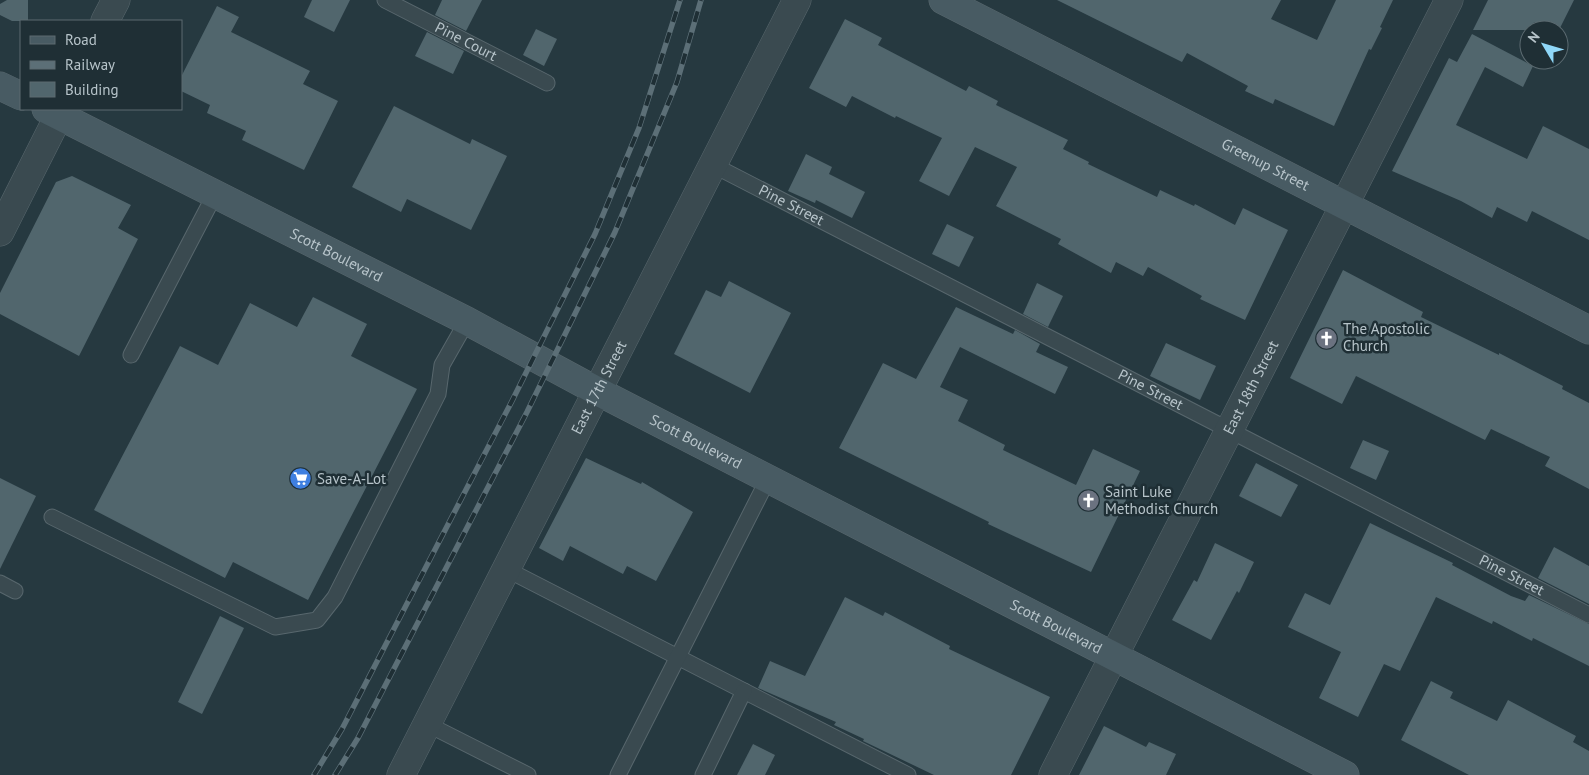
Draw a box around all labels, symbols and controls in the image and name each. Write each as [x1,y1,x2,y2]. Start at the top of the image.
street label: Pine Court [432,17,500,65]
legend [20,20,182,110]
north arrow [1519,20,1569,70]
text: N [1524,28,1544,46]
text: Road [65,30,97,49]
text: Railway [65,55,115,74]
text: Building [65,80,119,99]
street label: Greenup Street [1218,134,1313,195]
street label: Pine Street [756,180,827,229]
street label: Scott Boulevard [287,224,386,286]
place label: The Apostolic Church [1343,319,1430,355]
church icon: The Apostolic Church [1315,326,1339,350]
street label: East 17th Street [567,337,630,437]
street label: East 18th Street [1219,337,1282,438]
street label: Pine Street [1115,365,1187,414]
street label: Scott Boulevard [647,410,745,473]
supermarket icon: Save-A-Lot [289,467,313,491]
place label: Save-A-Lot [317,469,386,488]
place label: Saint Luke Methodist Church [1105,482,1218,518]
church icon: Saint Luke Methodist Church [1077,489,1101,513]
street label: Pine Street [1476,550,1548,599]
street label: Scott Boulevard [1007,595,1106,658]

